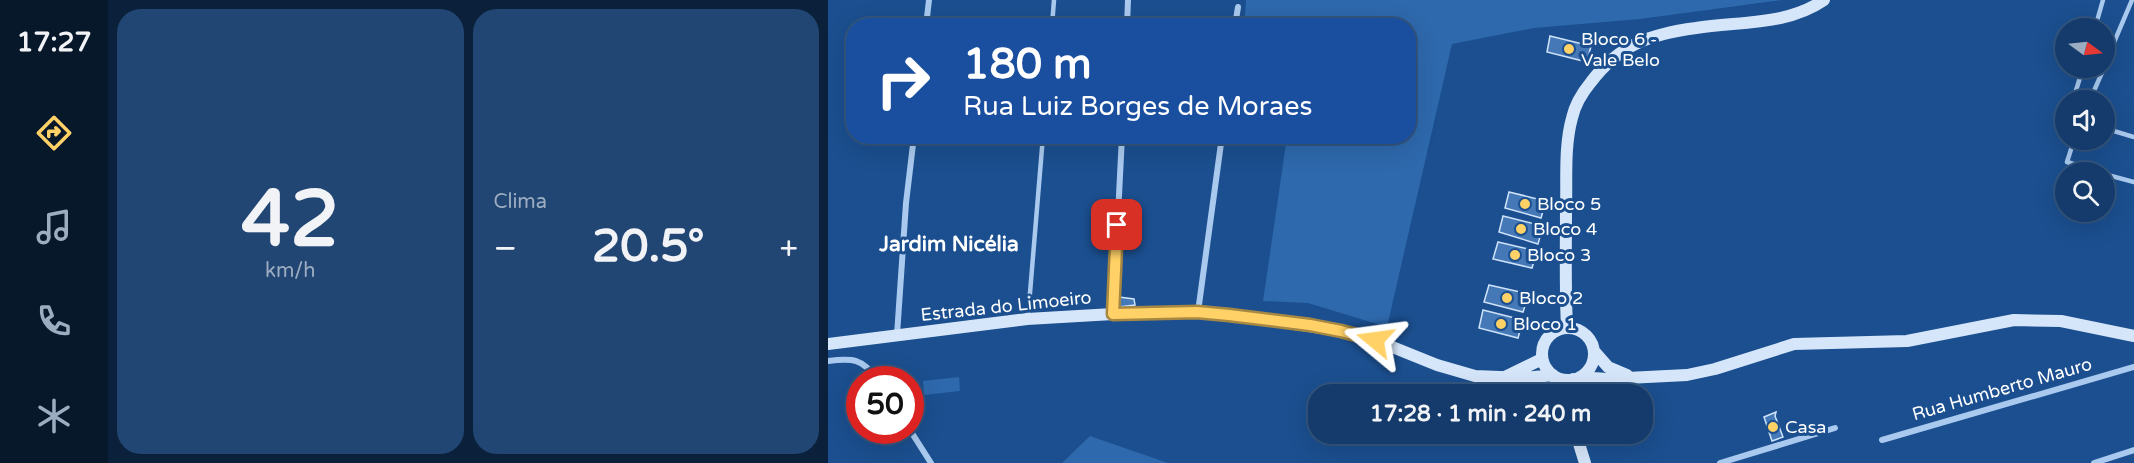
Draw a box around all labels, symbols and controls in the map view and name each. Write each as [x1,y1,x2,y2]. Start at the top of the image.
north arrow [2055,18,2115,78]
map controls [2055,18,2115,222]
text: 17:27 [17,26,91,59]
place label: Bloco 6 - Vale Belo [1581,28,1660,71]
text: 180 m [963,39,1092,90]
icon: right [864,42,942,120]
marker: Bloco 6 - Vale Belo [1562,42,1576,56]
text: Rua Luiz Borges de Moraes [963,90,1313,123]
button: sound [2055,90,2115,150]
icon: directions [33,112,75,154]
button: search [2055,162,2115,222]
text: 42 [241,173,339,267]
text: Clima [494,190,547,214]
place label: Bloco 5 [1537,193,1601,215]
marker: Bloco 5 [1518,197,1532,211]
pin [1091,199,1142,250]
icon: music [33,206,75,248]
icon: arrive [1100,208,1133,241]
place label: Bloco 4 [1533,218,1597,240]
text: 20.5° [592,220,705,274]
marker: Bloco 4 [1514,222,1528,236]
text: − [494,229,517,268]
text: + [779,229,798,268]
district label: Jardim Nicélia [878,232,1019,257]
place label: Bloco 3 [1527,244,1591,266]
marker: Bloco 3 [1508,248,1522,262]
text: km/h [265,259,315,283]
street label: Estrada do Limoeiro [920,286,1092,326]
place label: Bloco 2 [1519,287,1583,309]
marker: Bloco 2 [1500,291,1514,305]
icon: phone [33,300,75,342]
position arrow [1343,308,1407,372]
place label: Bloco 1 [1513,313,1577,335]
marker: Bloco 1 [1494,317,1508,331]
street label: Rua Humberto Mauro [1909,353,2095,425]
speed limit sign: 50 [846,366,924,444]
icon: climate [33,395,75,437]
text: 17:28 · 1 min · 240 m [1370,401,1591,427]
place label: Casa [1785,416,1826,438]
marker: Casa [1766,420,1780,434]

